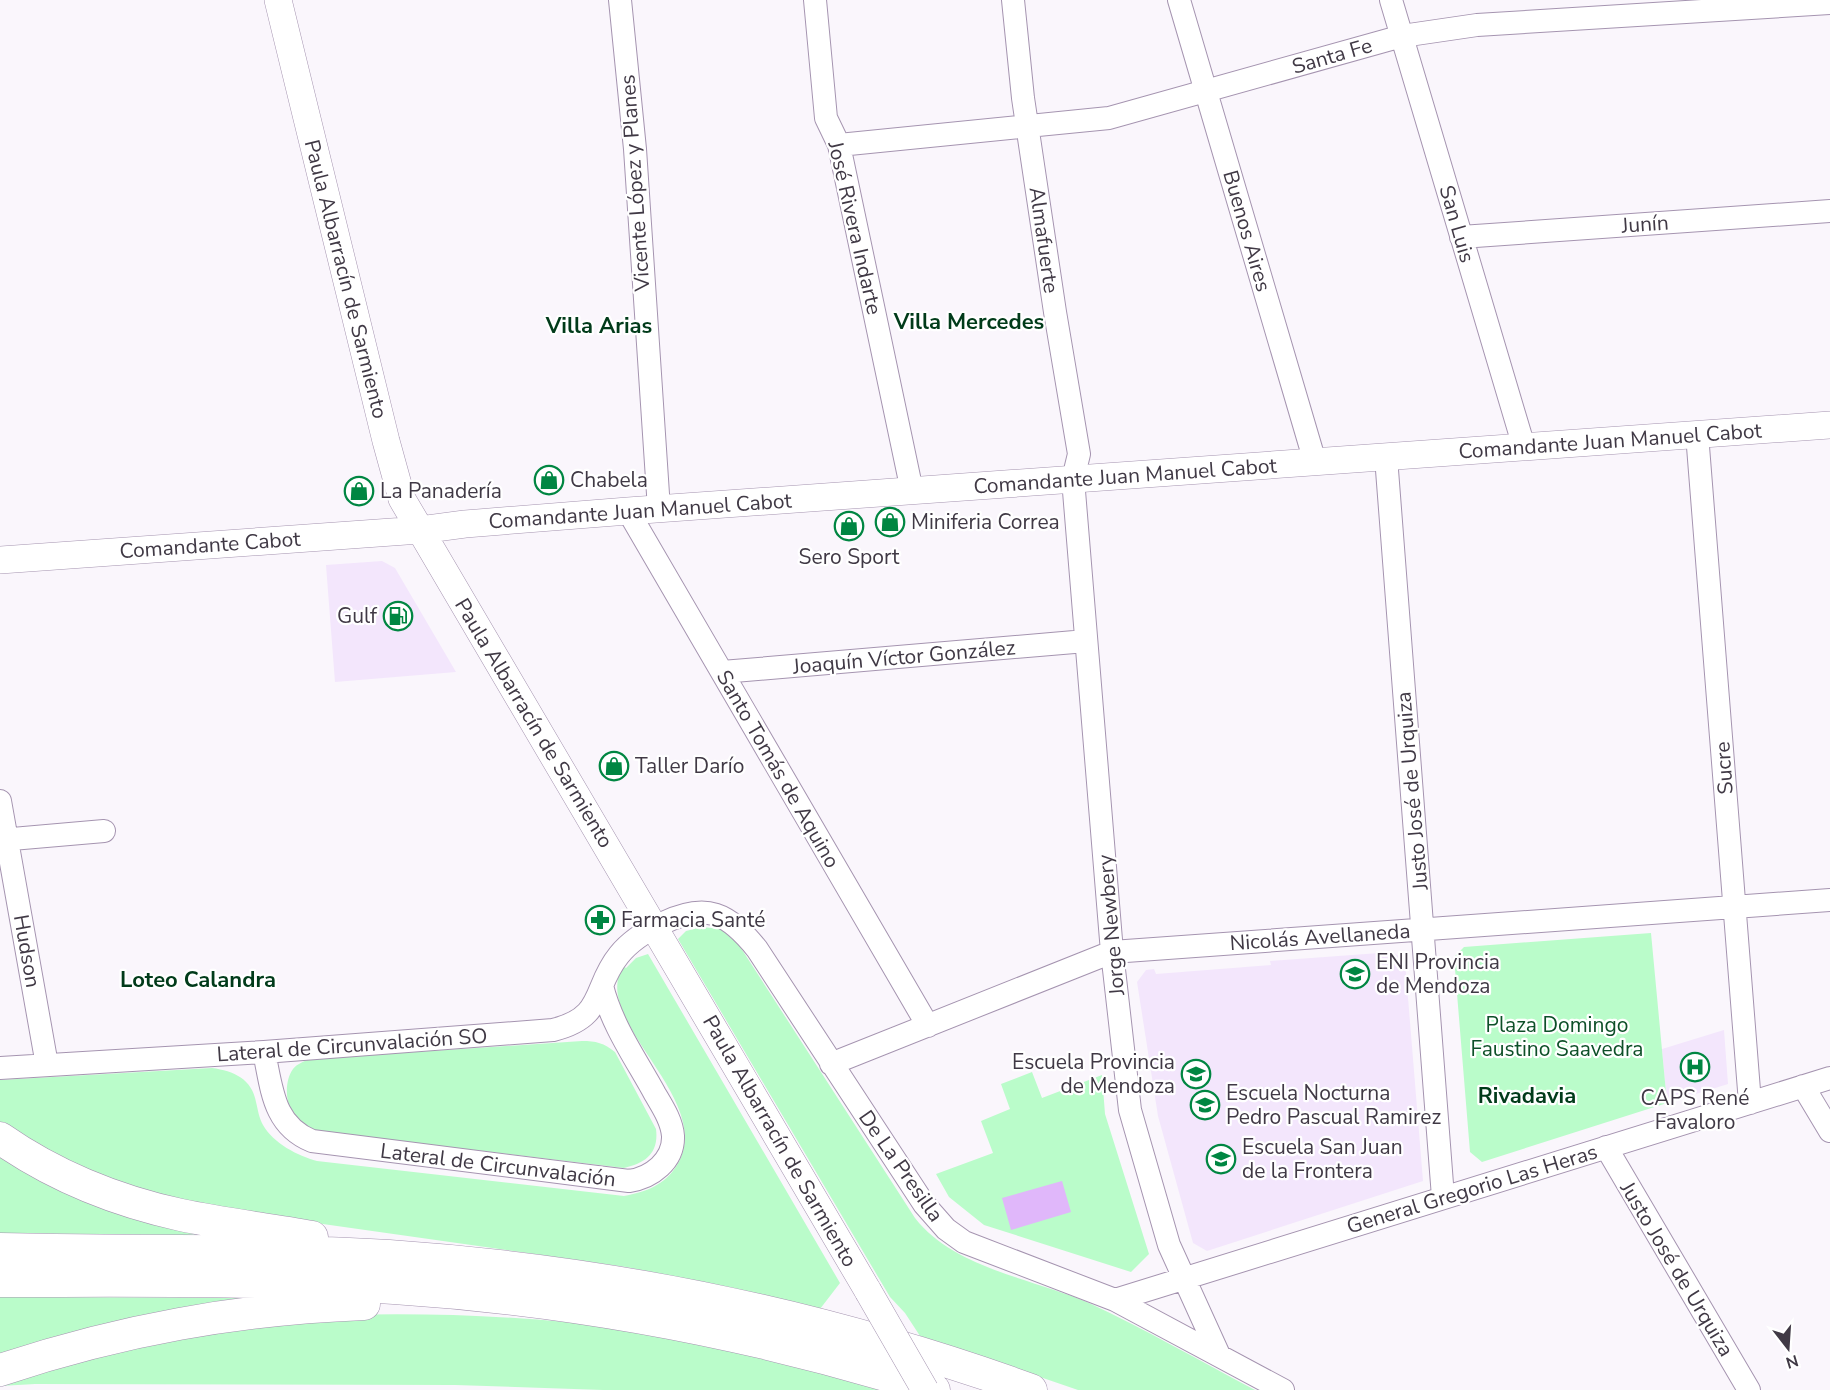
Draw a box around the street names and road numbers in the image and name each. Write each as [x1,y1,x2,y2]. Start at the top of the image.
street label: Santa Fe [1289,31,1375,81]
street label: Vicente López y Planes [613,74,657,293]
street label: Paula Albarracín de Sarmiento [298,137,394,421]
street label: José Rivera Indarte [821,138,889,317]
street label: Buenos Aires [1216,167,1278,295]
street label: San Luis [1433,182,1481,266]
street label: Almafuerte [1023,185,1065,295]
street label: Junín [1619,208,1670,240]
street label: Comandante Juan Manuel Cabot [1457,416,1763,466]
street label: Comandante Juan Manuel Cabot [972,451,1278,501]
street label: Comandante Juan Manuel Cabot [487,486,793,536]
street label: Comandante Cabot [119,525,302,565]
street label: Paula Albarracín de Sarmiento [448,593,620,853]
street label: Joaquín Víctor González [791,633,1017,681]
street label: Santo Tomás de Aquino [710,665,846,873]
street label: Justo José de Urquiza [1389,691,1435,892]
street label: Sucre [1708,741,1740,795]
street label: Jorge Newbery [1091,853,1131,998]
street label: Hudson [7,912,47,990]
street label: Nicolás Avellaneda [1229,917,1411,957]
street label: Paula Albarracín de Sarmiento [696,1010,864,1272]
street label: Lateral de Circunvalación SO [216,1022,488,1068]
street label: De La Presilla [852,1105,950,1227]
street label: Lateral de Circunvalación [379,1137,617,1193]
street label: General Gregorio Las Heras [1343,1137,1601,1241]
street label: Justo José de Urquiza [1613,1176,1740,1362]

